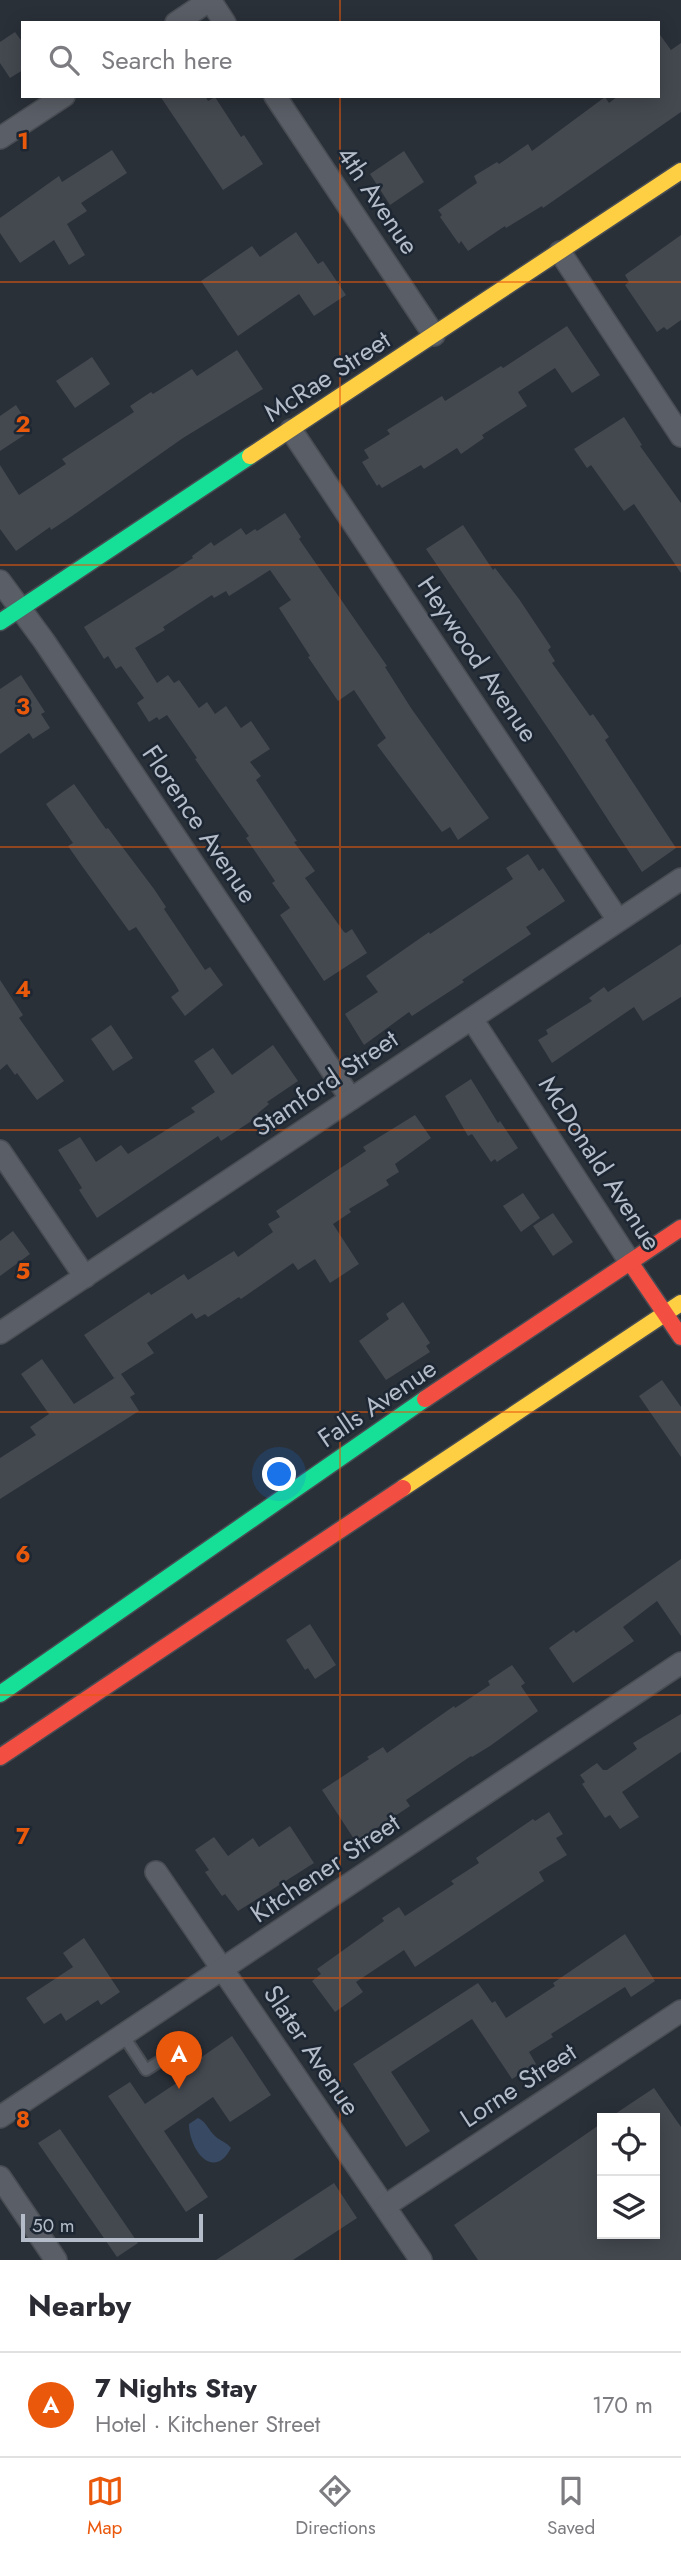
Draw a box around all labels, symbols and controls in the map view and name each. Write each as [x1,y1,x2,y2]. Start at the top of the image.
search box [21,21,660,98]
icon: search [45,41,83,79]
text: Search here [101,41,233,79]
text: 1 [17,124,29,158]
street label: 4th Avenue [328,138,428,262]
street label: McRae Street [256,320,398,431]
text: 2 [15,407,31,441]
street label: Heywood Avenue [408,568,548,750]
text: 3 [16,689,30,723]
street label: Florence Avenue [133,737,267,911]
text: 4 [15,972,31,1006]
street label: Stamford Street [245,1020,406,1146]
street label: McDonald Avenue [529,1068,671,1258]
text: 5 [16,1254,30,1288]
street label: Falls Avenue [310,1349,444,1457]
your location [262,1457,296,1491]
text: 6 [15,1537,31,1571]
street label: Kitchener Street [243,1803,408,1932]
text: 7 [16,1819,30,1853]
street label: Slater Avenue [254,1977,370,2123]
pin: A [156,2031,202,2089]
street label: Lorne Street [452,2033,584,2137]
text: 8 [16,2102,30,2136]
map controls [597,2113,660,2239]
button: locate [597,2113,660,2176]
button: layers [597,2176,660,2239]
scale bar [21,2211,203,2243]
text: 50 m [32,2212,75,2239]
text: Nearby [28,2284,131,2327]
text: 7 Nights Stay [95,2369,257,2407]
text: A [43,2388,59,2422]
text: 170 m [592,2388,653,2422]
text: Hotel · Kitchener Street [95,2407,320,2441]
tab: Map [86,2472,124,2541]
tab: Directions [295,2472,376,2541]
tab: Saved [547,2472,595,2541]

